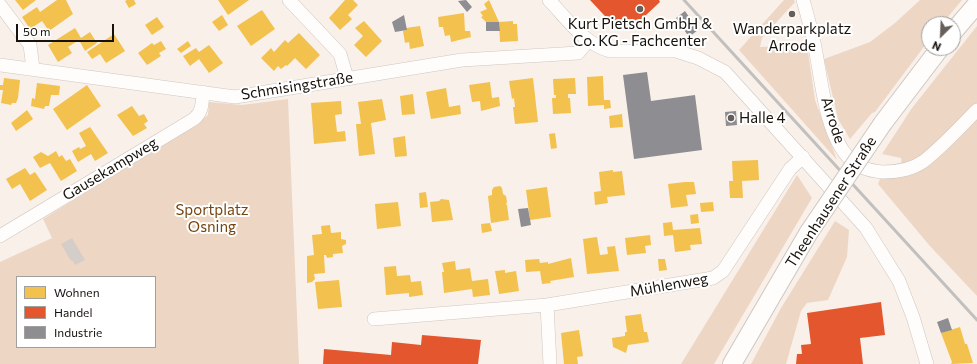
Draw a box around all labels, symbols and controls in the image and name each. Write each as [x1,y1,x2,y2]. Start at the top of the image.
marker: Kurt Pietsch GmbH & Co. KG - Fachcenter [635,4,645,14]
marker: Wanderparkplatz Arrode [787,9,797,19]
place label: Kurt Pietsch GmbH & Co. KG - Fachcenter [568,15,712,50]
scale bar [18,16,116,42]
north arrow [921,16,961,56]
place label: Wanderparkplatz Arrode [733,20,851,55]
text: 50 m [23,24,51,38]
text: N [930,39,943,54]
street label: Schmisingstraße [240,68,354,104]
street label: Arrode [817,95,849,145]
place label: Halle 4 [739,109,785,127]
marker: Halle 4 [726,113,736,123]
street label: Theenhausener Straße [782,133,880,271]
street label: Gausekampweg [59,134,161,204]
park label: Sportplatz Osning [176,201,248,236]
street label: Mühlenweg [628,269,710,301]
legend [16,276,156,348]
text: Wohnen [54,285,100,299]
text: Handel [54,305,92,319]
text: Industrie [54,325,102,339]

